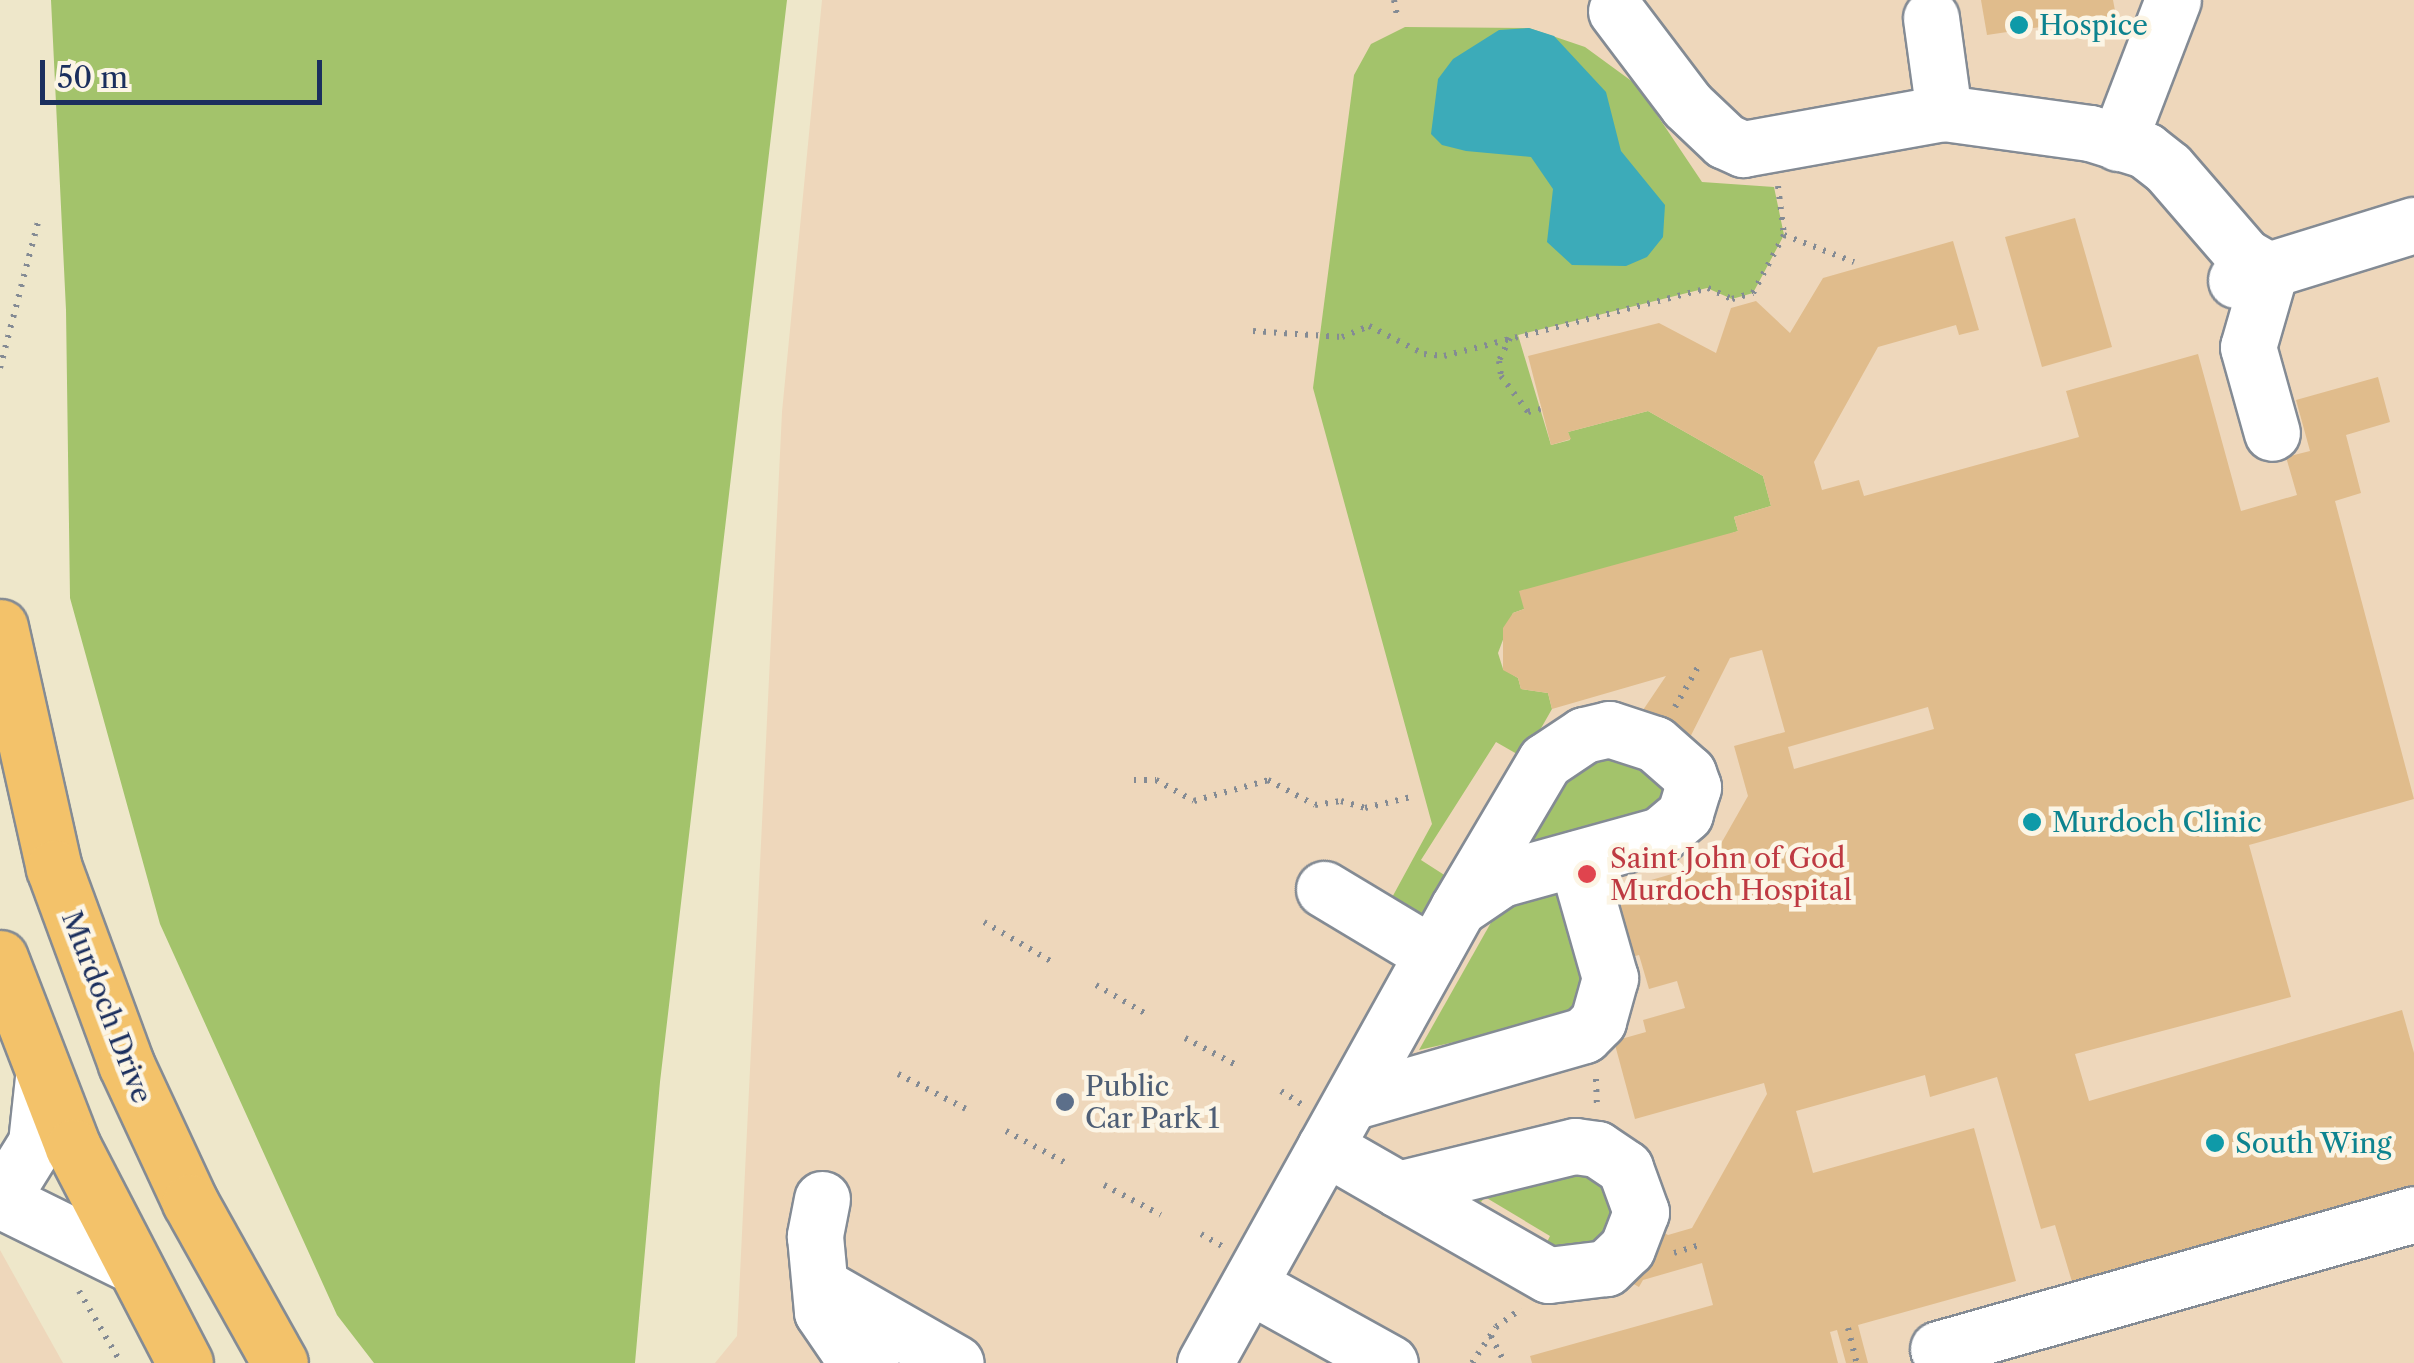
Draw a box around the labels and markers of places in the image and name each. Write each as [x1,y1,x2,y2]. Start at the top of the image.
place label: Hospice [2039,8,2148,42]
marker: Hospice [2008,14,2030,36]
place label: Murdoch Clinic [2052,805,2262,839]
marker: Murdoch Clinic [2021,811,2043,833]
place label: Saint John of God Murdoch Hospital [1610,841,1852,907]
marker: Saint John of God Murdoch Hospital [1574,861,1600,887]
place label: Public Car Park 1 [1085,1069,1221,1135]
marker: Public Car Park 1 [1054,1091,1076,1113]
place label: South Wing [2235,1126,2393,1160]
marker: South Wing [2204,1132,2226,1154]

